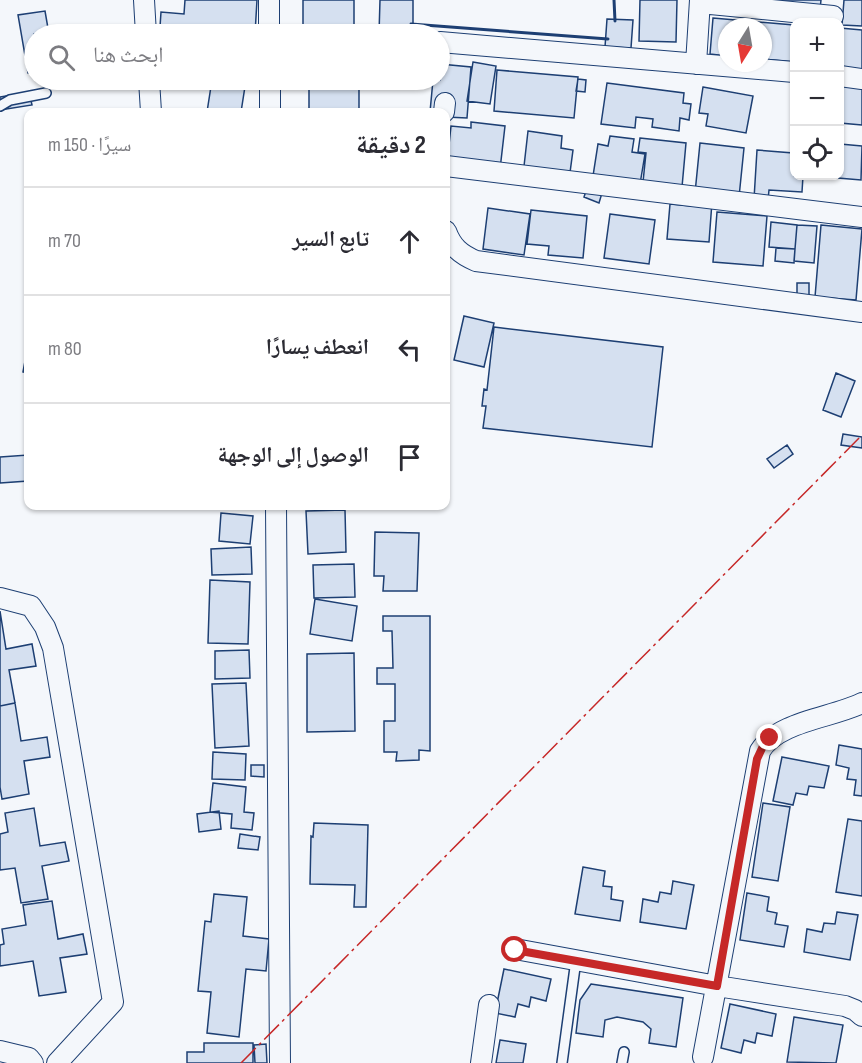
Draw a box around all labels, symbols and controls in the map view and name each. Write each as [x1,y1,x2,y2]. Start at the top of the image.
north arrow [718,18,772,72]
map controls [790,18,844,180]
button: + [790,18,844,72]
search box [24,24,450,90]
icon: search [45,41,78,74]
text: ابحث هنا [93,42,164,69]
button: − [790,72,844,126]
button: locate [790,126,844,180]
text: 2 دقيقة [356,130,426,161]
text: سيرًا · 150 m [48,133,132,157]
icon: ahead [393,225,426,258]
text: تابع السير [292,226,369,253]
text: 70 m [48,229,81,253]
icon: left [393,333,426,366]
text: انعطف يسارًا [266,334,369,361]
text: 80 m [48,337,82,361]
icon: arrive [393,441,426,474]
text: الوصول إلى الوجهة [217,442,369,469]
route end [756,724,782,750]
route start [501,936,527,962]

